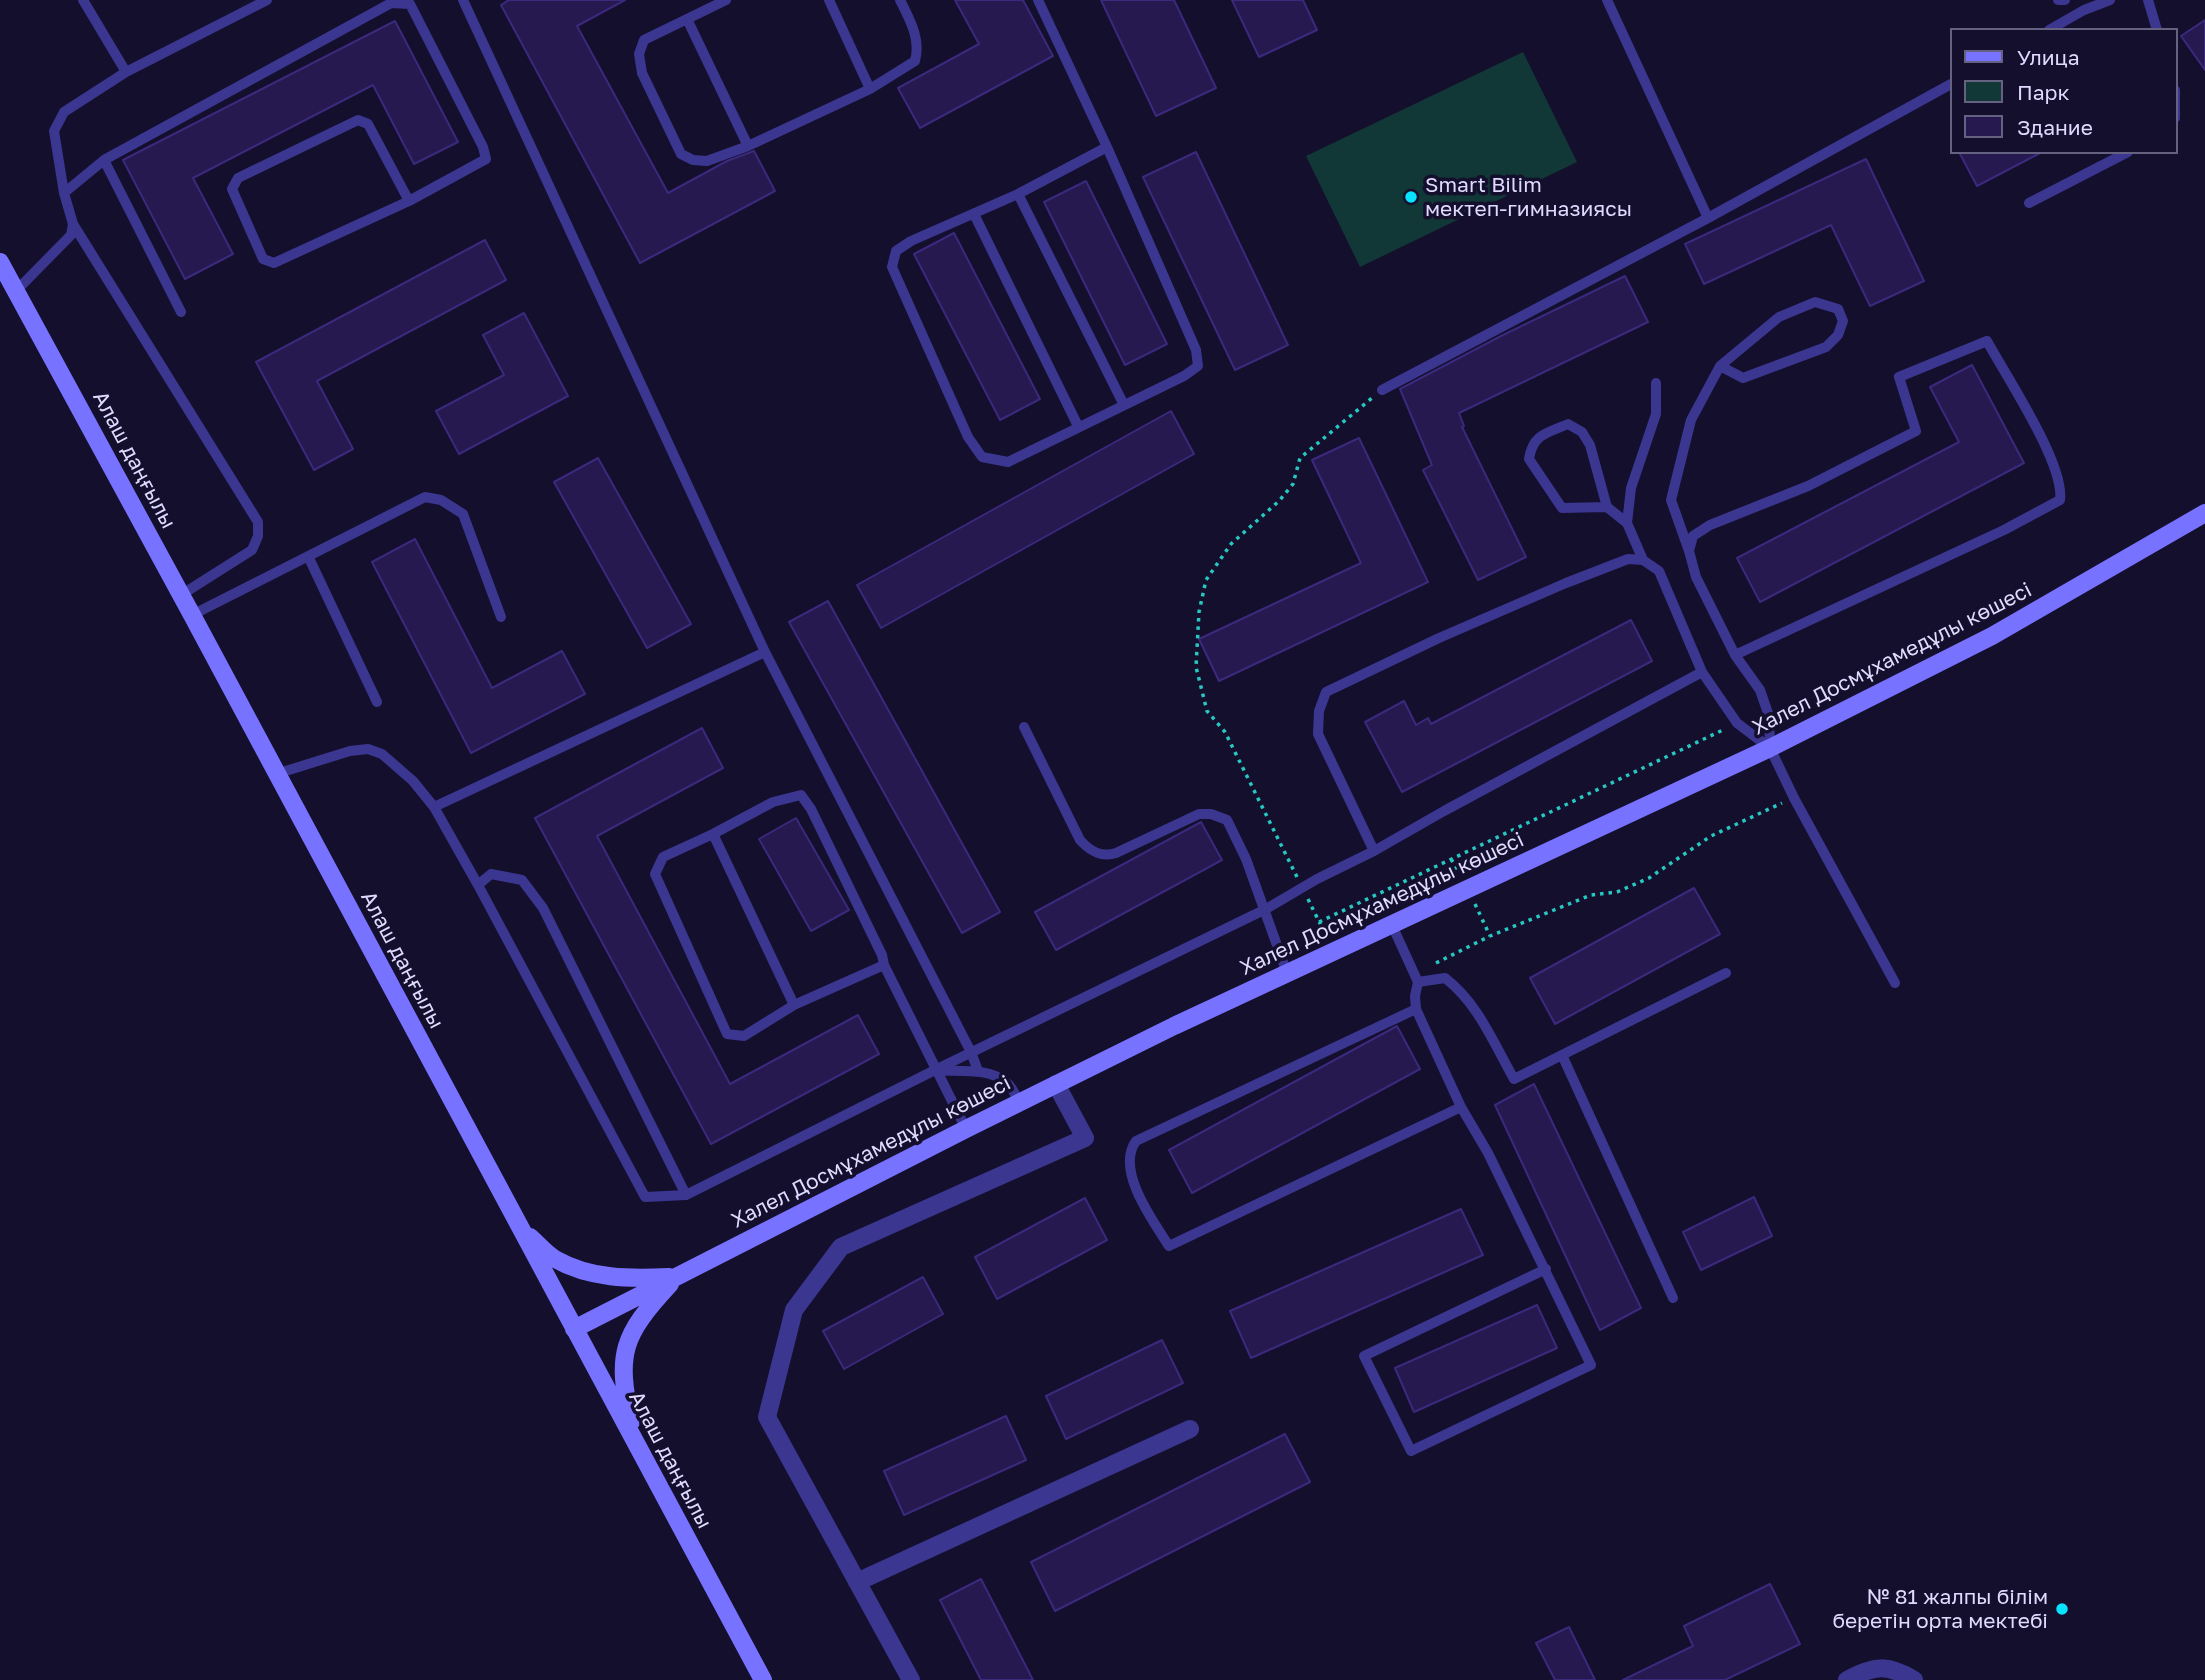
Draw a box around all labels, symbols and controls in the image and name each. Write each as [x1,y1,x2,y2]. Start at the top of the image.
legend [1950,28,2177,154]
text: Улица [2017,44,2080,70]
text: Парк [2017,79,2070,105]
text: Здание [2017,114,2093,140]
place label: Smart Bilim мектеп-гимназиясы [1425,172,1632,222]
marker: Smart Bilim мектеп-гимназиясы [1403,189,1419,205]
street label: Алаш даңғылы [87,387,181,533]
street label: Халел Досмұхамедұлы көшесі [1748,577,2036,741]
street label: Халел Досмұхамедұлы көшесі [1236,827,1528,981]
street label: Алаш даңғылы [355,887,449,1033]
street label: Халел Досмұхамедұлы көшесі [727,1070,1015,1234]
street label: Алаш даңғылы [623,1387,717,1533]
place label: № 81 жалпы білім беретін орта мектебі [1832,1584,2048,1634]
marker: № 81 жалпы білім беретін орта мектебі [2054,1601,2070,1617]

